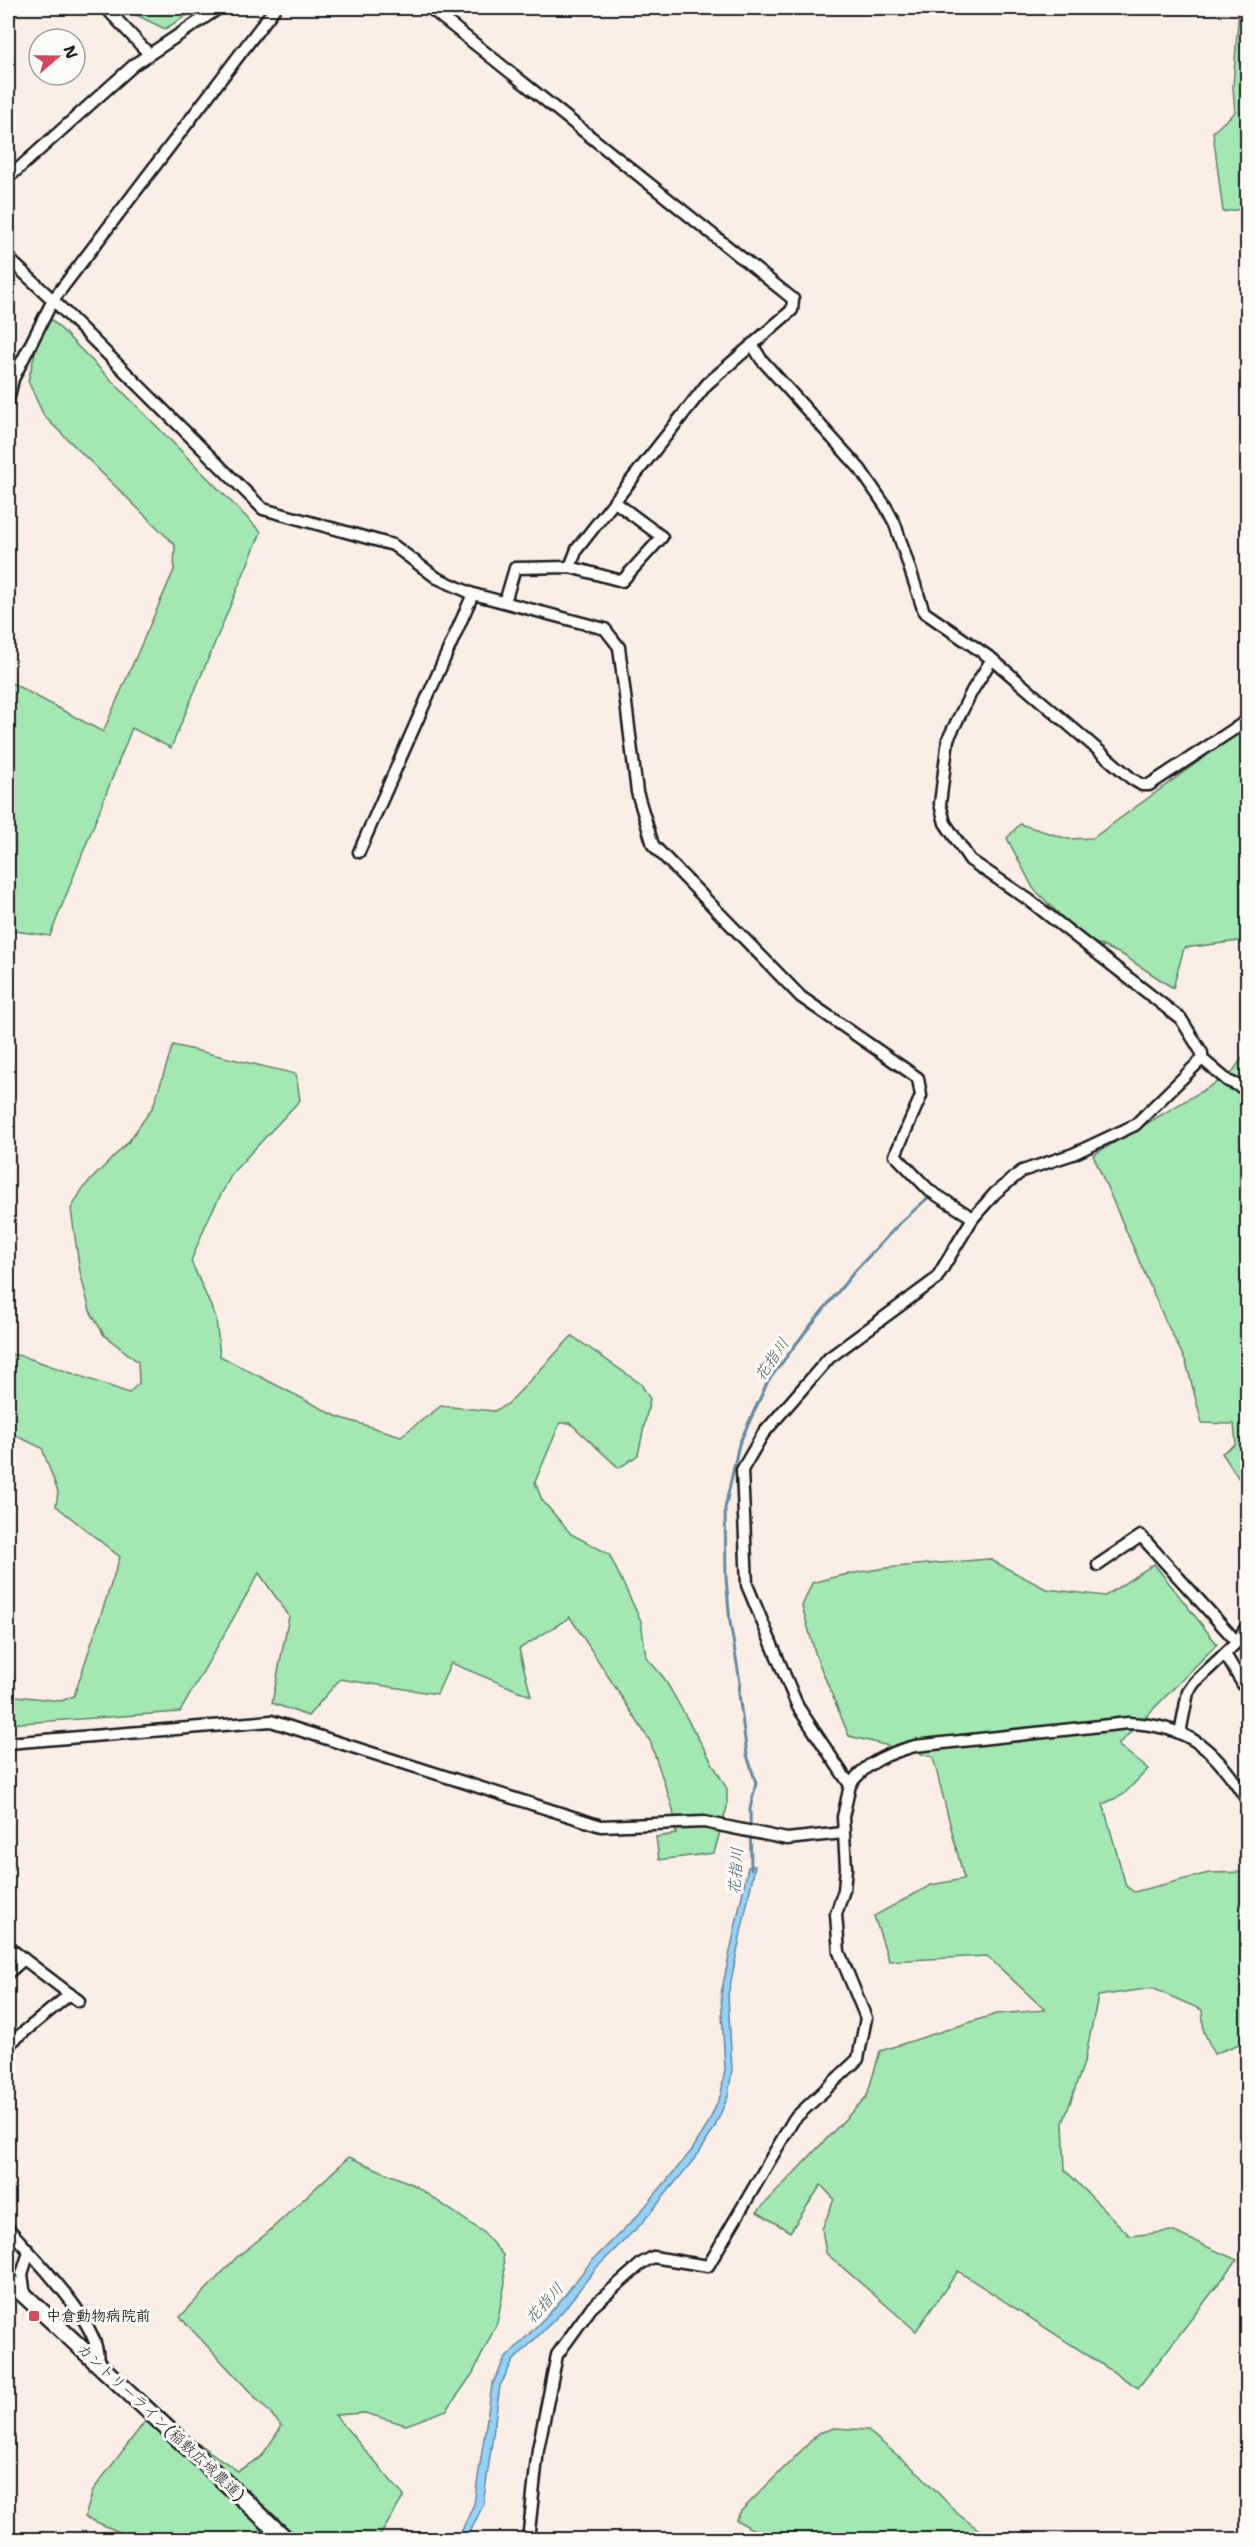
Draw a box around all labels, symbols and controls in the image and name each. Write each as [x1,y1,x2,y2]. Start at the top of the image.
north arrow [27,27,87,87]
text: N [59,42,83,62]
water label: 花指川 [749,1334,794,1385]
water label: 花指川 [723,1846,748,1896]
water label: 花指川 [521,2278,568,2328]
place label: 中倉動物病院前 [46,2306,151,2326]
marker: 中倉動物病院前 [27,2309,41,2323]
street label: カントリーライン(稲敷広域農道) [73,2339,249,2505]

